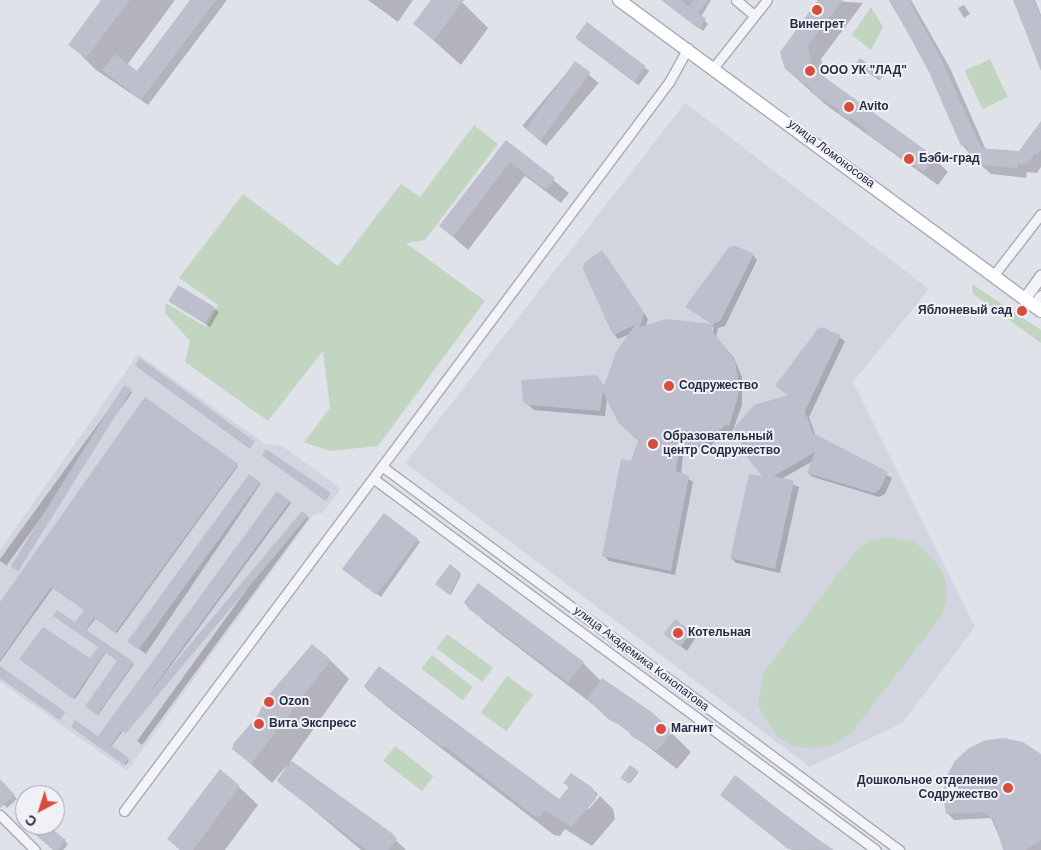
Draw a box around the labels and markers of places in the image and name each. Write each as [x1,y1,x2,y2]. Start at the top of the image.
marker: Винегрет [811,4,823,16]
place label: Винегрет [790,18,844,32]
place label: ООО УК "ЛАД" [820,64,907,78]
marker: ООО УК "ЛАД" [804,65,816,77]
place label: Avito [859,100,889,114]
marker: Avito [843,101,855,113]
place label: Бэби-град [919,152,979,166]
marker: Бэби-град [903,153,915,165]
place label: Яблоневый сад [918,304,1012,318]
marker: Яблоневый сад [1016,305,1028,317]
place label: Содружество [679,379,758,393]
marker: Содружество [663,380,675,392]
place label: Образовательный центр Содружество [663,430,780,458]
marker: Образовательный центр Содружество [647,438,659,450]
place label: Котельная [688,626,751,640]
marker: Котельная [672,627,684,639]
place label: Ozon [279,695,309,709]
marker: Ozon [263,696,275,708]
place label: Вита Экспресс [269,717,356,731]
marker: Вита Экспресс [253,718,265,730]
place label: Магнит [671,722,713,736]
marker: Магнит [655,723,667,735]
place label: Дошкольное отделение Содружество [857,774,998,802]
marker: Дошкольное отделение Содружество [1002,782,1014,794]

